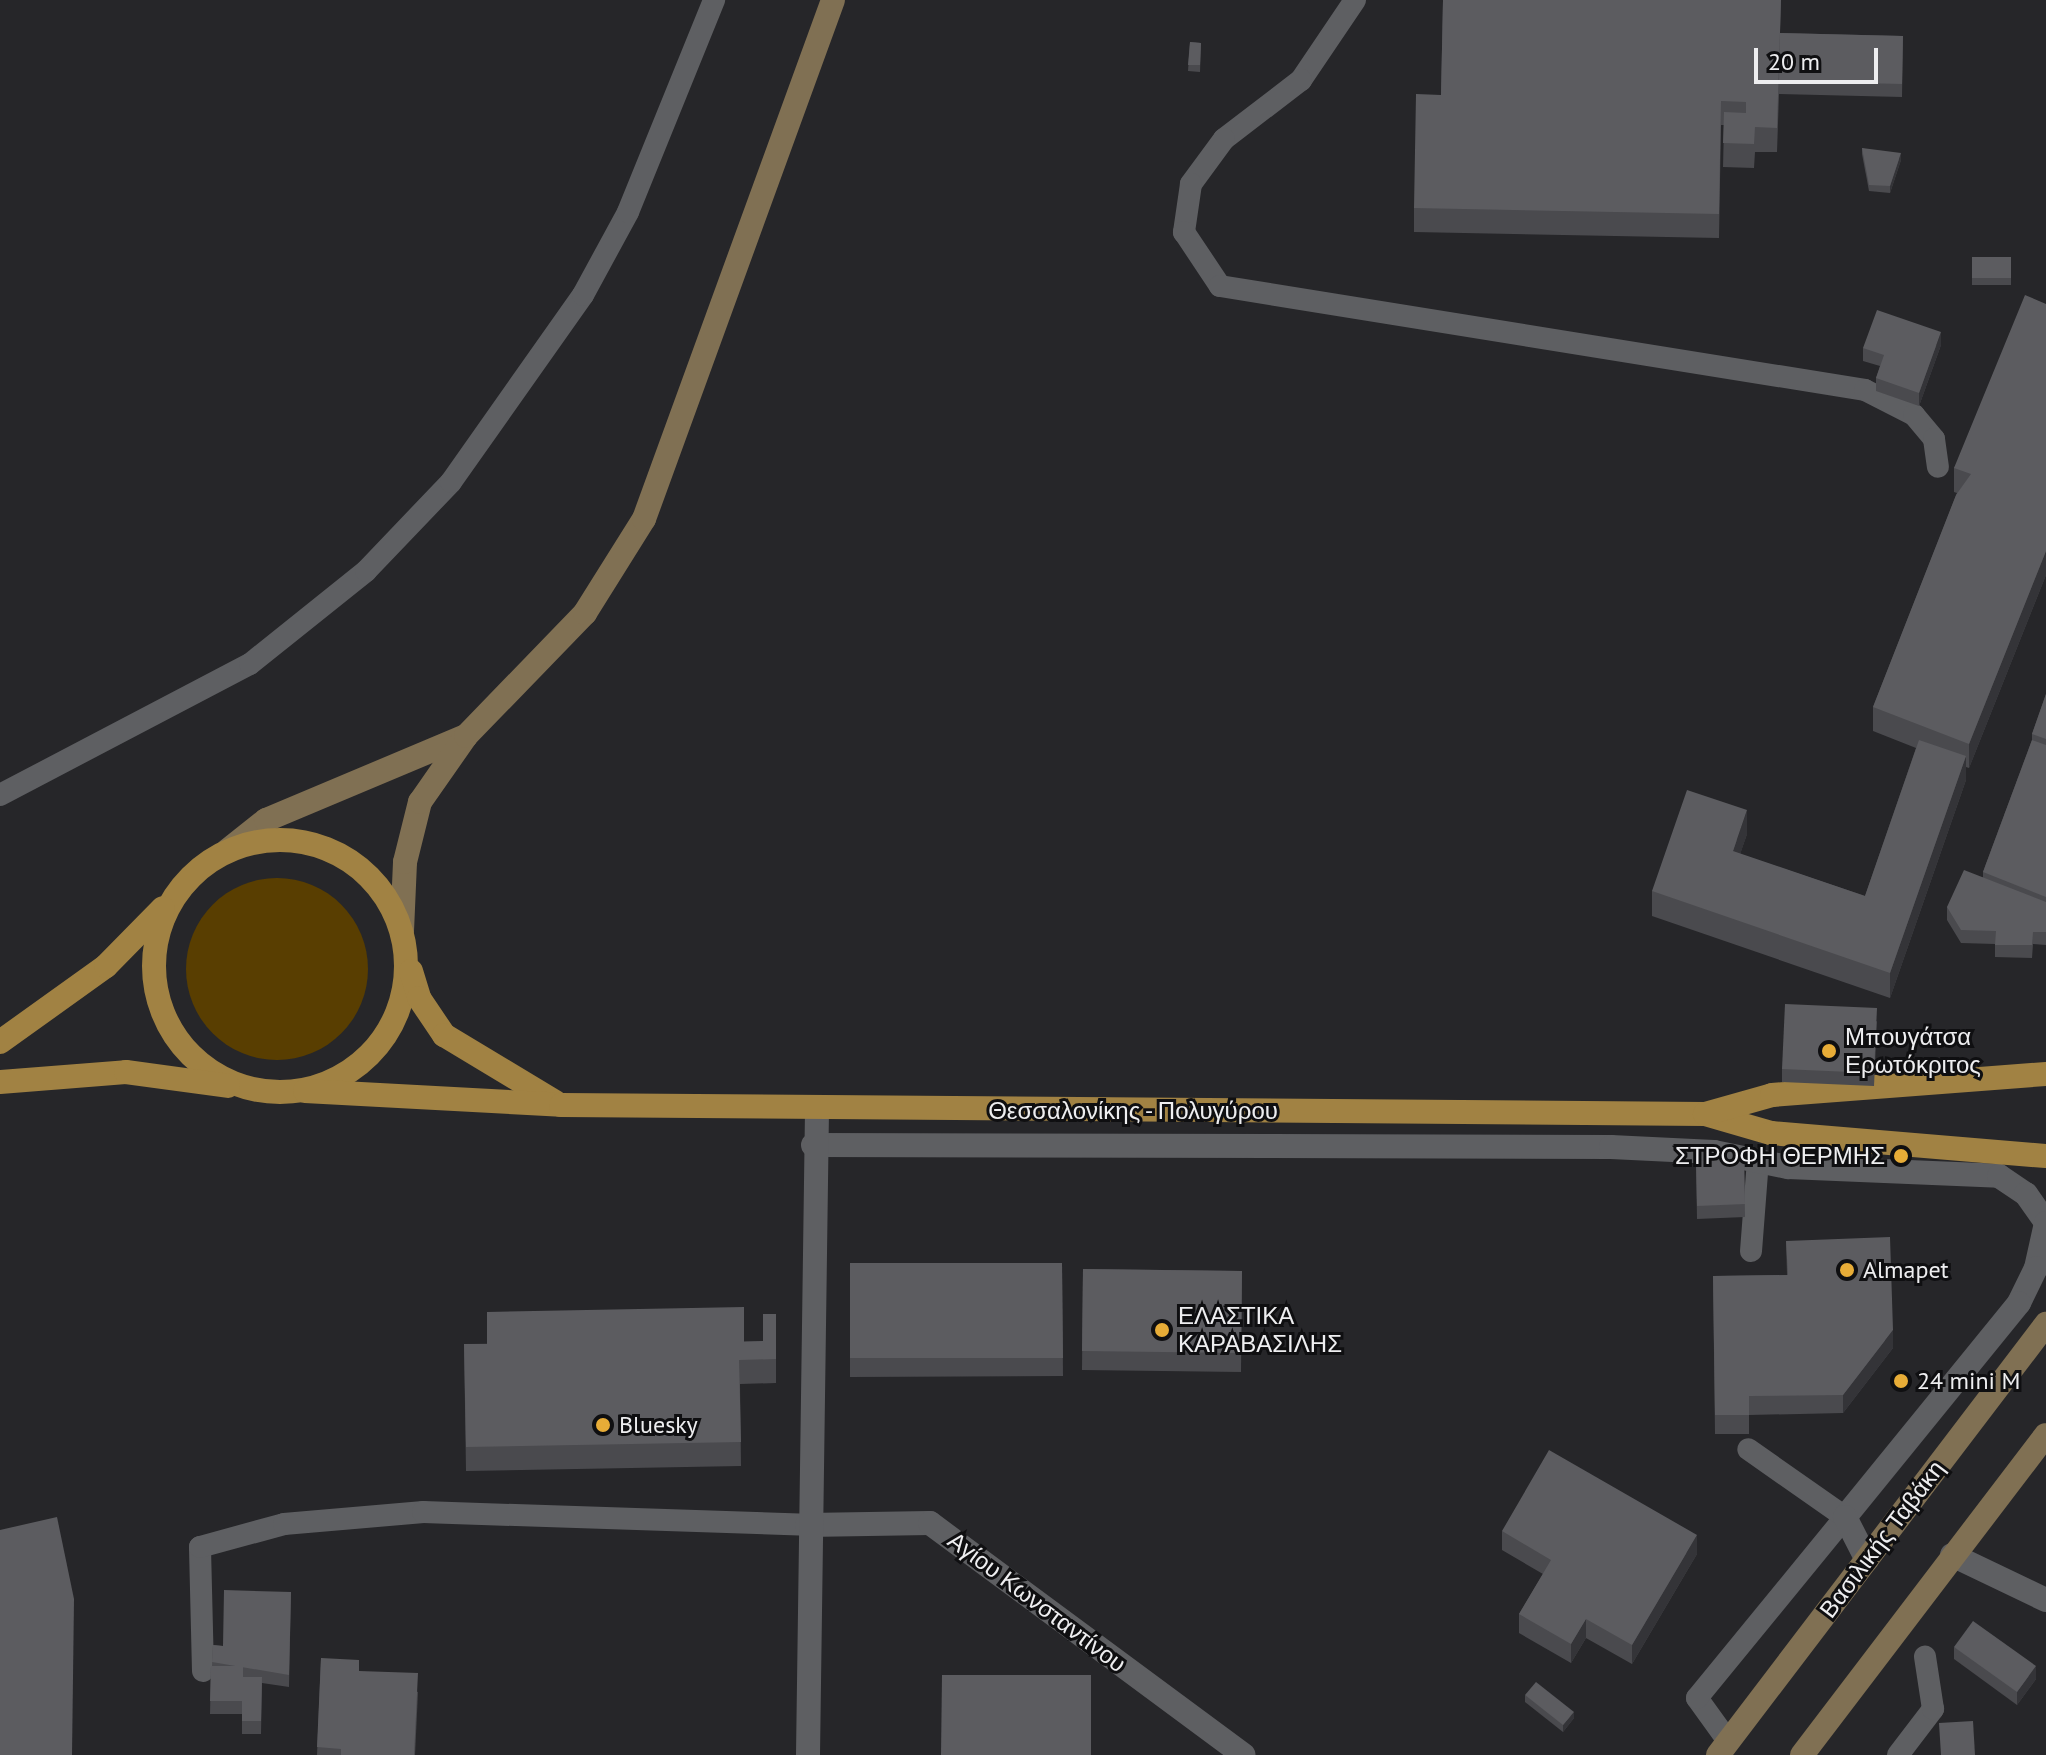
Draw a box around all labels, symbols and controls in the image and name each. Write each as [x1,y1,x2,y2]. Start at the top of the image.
scale bar [1758,32,1882,82]
text: 20 m [1768,46,1820,77]
place label: Μπουγάτσα Ερωτόκριτος [1845,1023,1981,1079]
marker: Μπουγάτσα Ερωτόκριτος [1820,1042,1838,1060]
street label: Θεσσαλονίκης - Πολυγύρου [986,1097,1280,1125]
place label: ΣΤΡΟΦΗ ΘΕΡΜΗΣ [1675,1142,1885,1170]
marker: ΣΤΡΟΦΗ ΘΕΡΜΗΣ [1892,1147,1910,1165]
place label: Almapet [1863,1256,1949,1284]
marker: Almapet [1838,1261,1856,1279]
place label: ΕΛΑΣΤΙΚΑ ΚΑΡΑΒΑΣΙΛΗΣ [1178,1302,1342,1358]
marker: ΕΛΑΣΤΙΚΑ ΚΑΡΑΒΑΣΙΛΗΣ [1153,1321,1171,1339]
place label: 24 mini M [1917,1367,2020,1395]
marker: 24 mini M [1892,1372,1910,1390]
place label: Bluesky [619,1411,698,1439]
marker: Bluesky [594,1416,612,1434]
street label: Βασιλικής Ταβάκη [1813,1455,1951,1623]
street label: Αγίου Κωνσταντίνου [942,1526,1132,1678]

